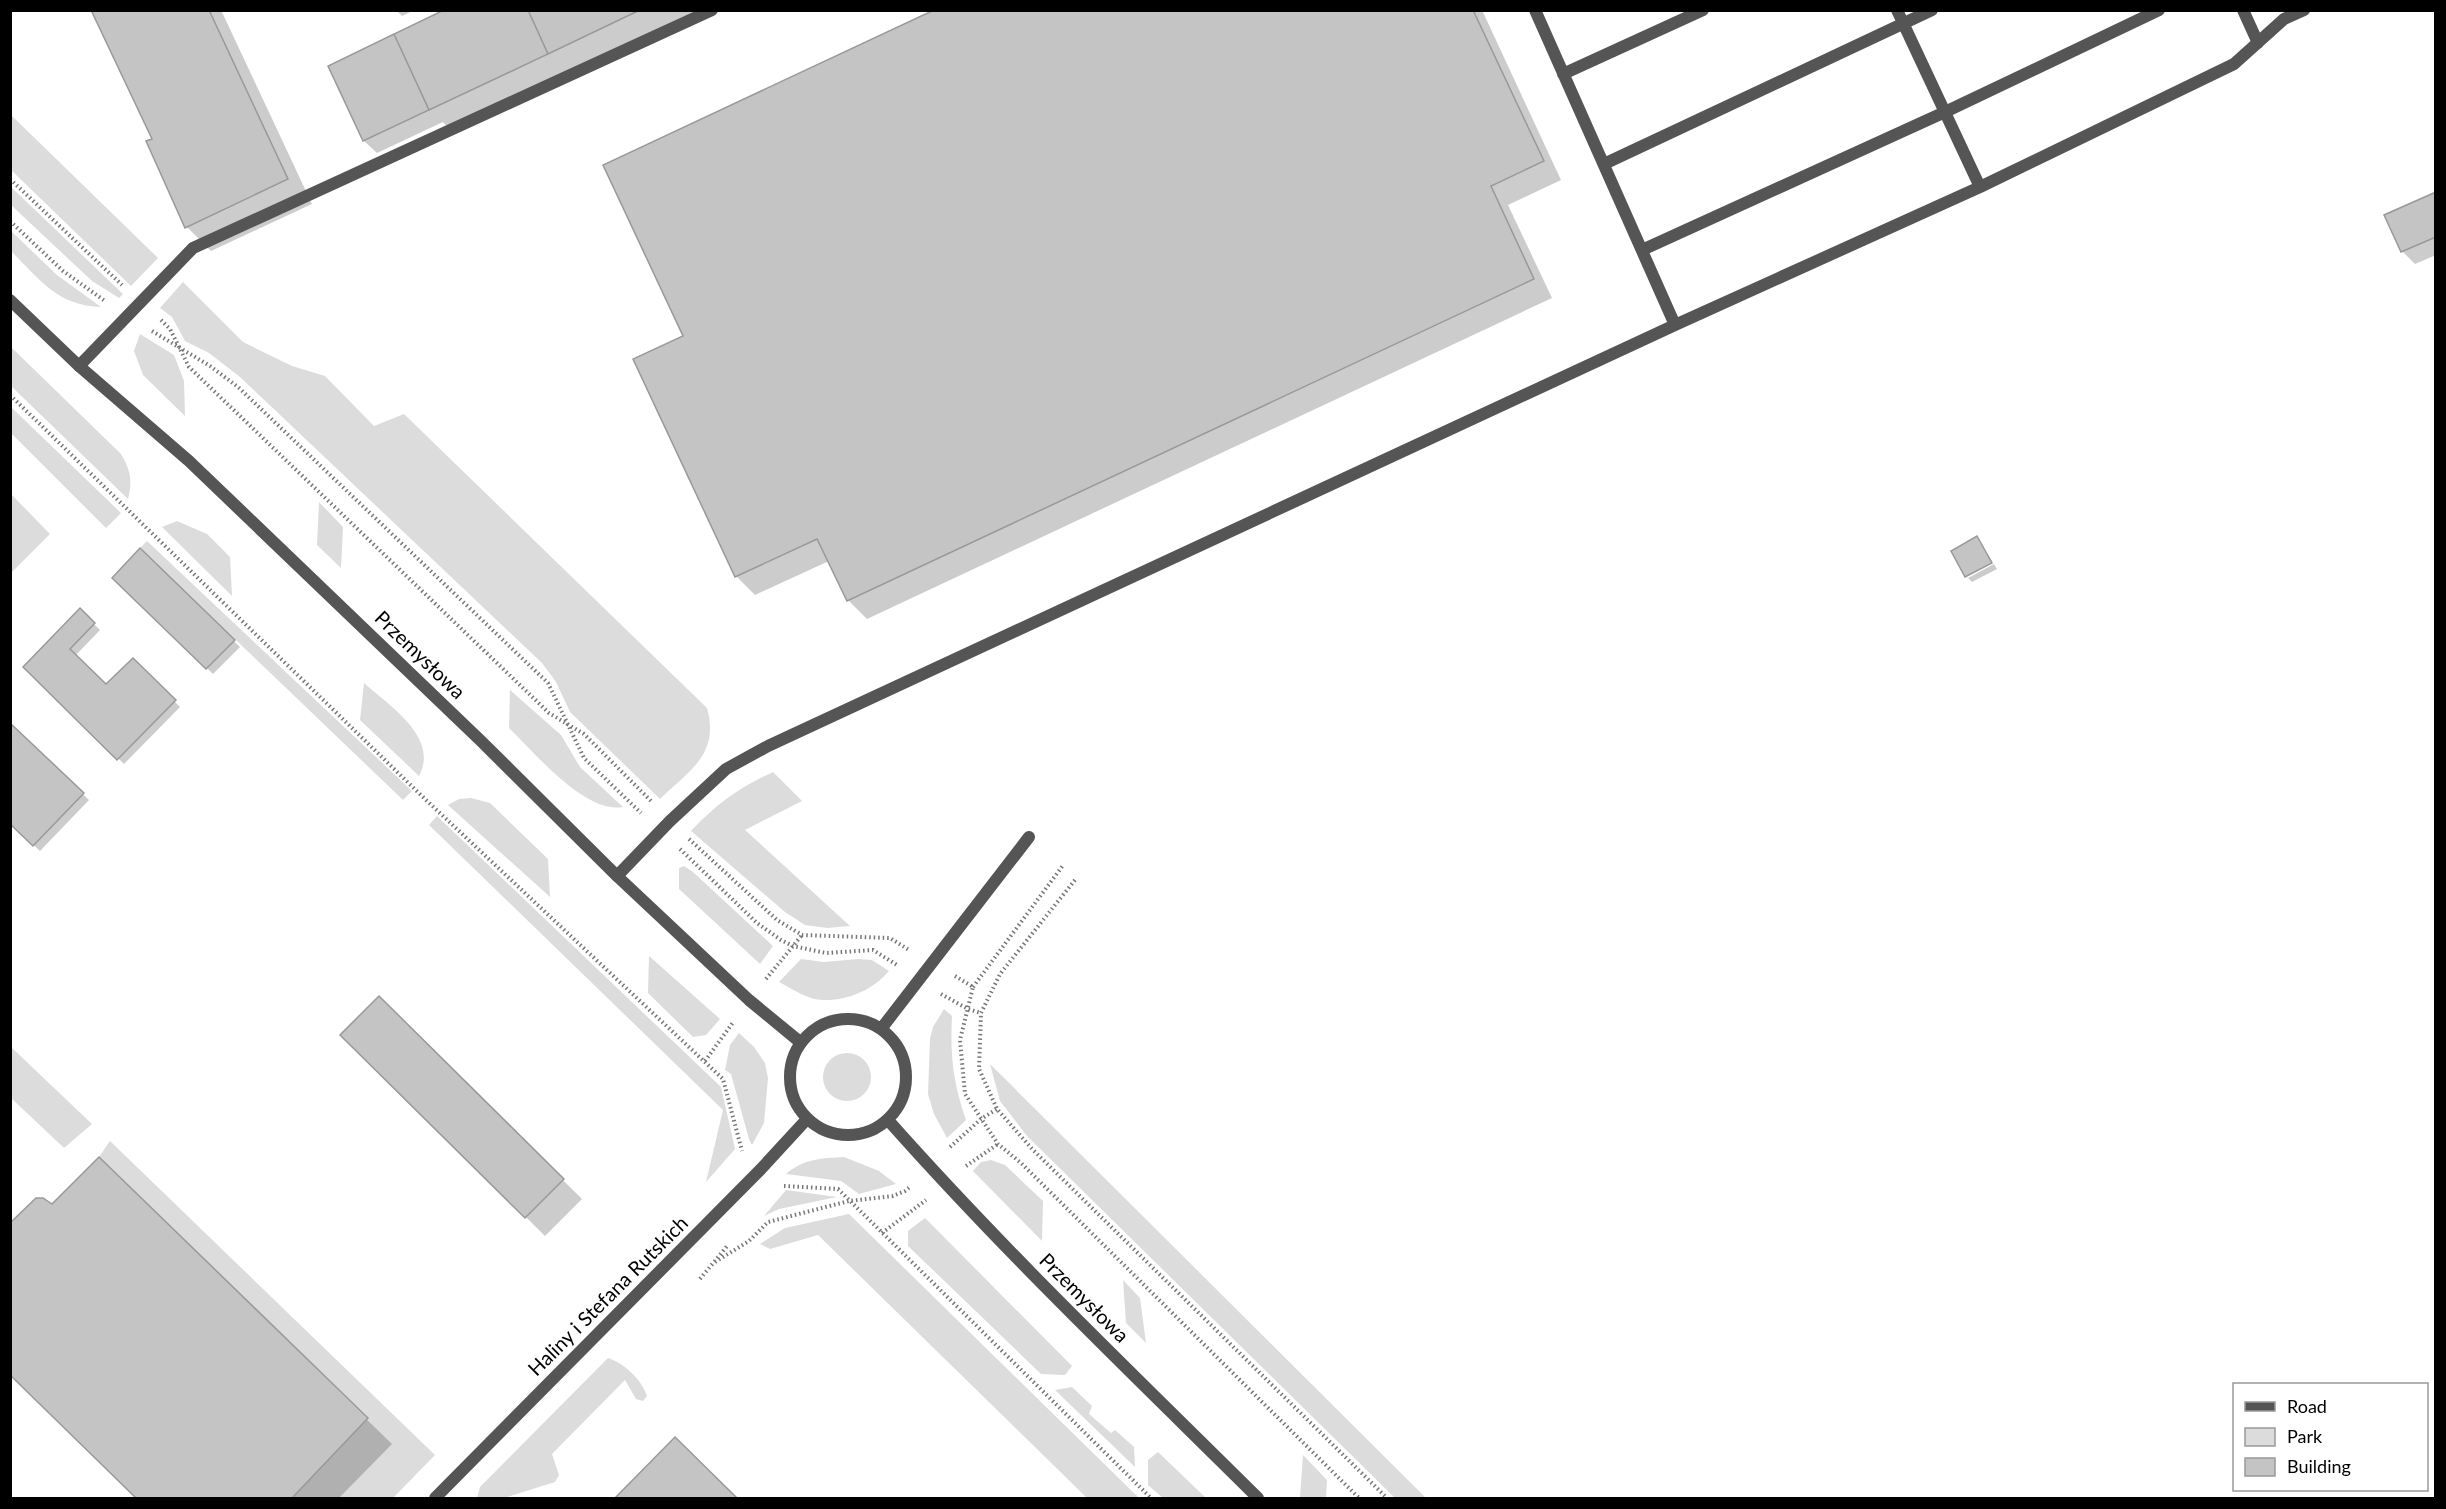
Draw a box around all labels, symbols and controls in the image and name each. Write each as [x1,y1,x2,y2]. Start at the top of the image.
street label: Przemysłowa [370,605,471,703]
street label: Haliny i Stefana Rutskich [522,1210,692,1380]
street label: Przemysłowa [1035,1248,1134,1347]
legend [2233,1383,2428,1491]
text: Road [2287,1395,2327,1417]
text: Park [2287,1425,2323,1447]
text: Building [2287,1455,2351,1477]

